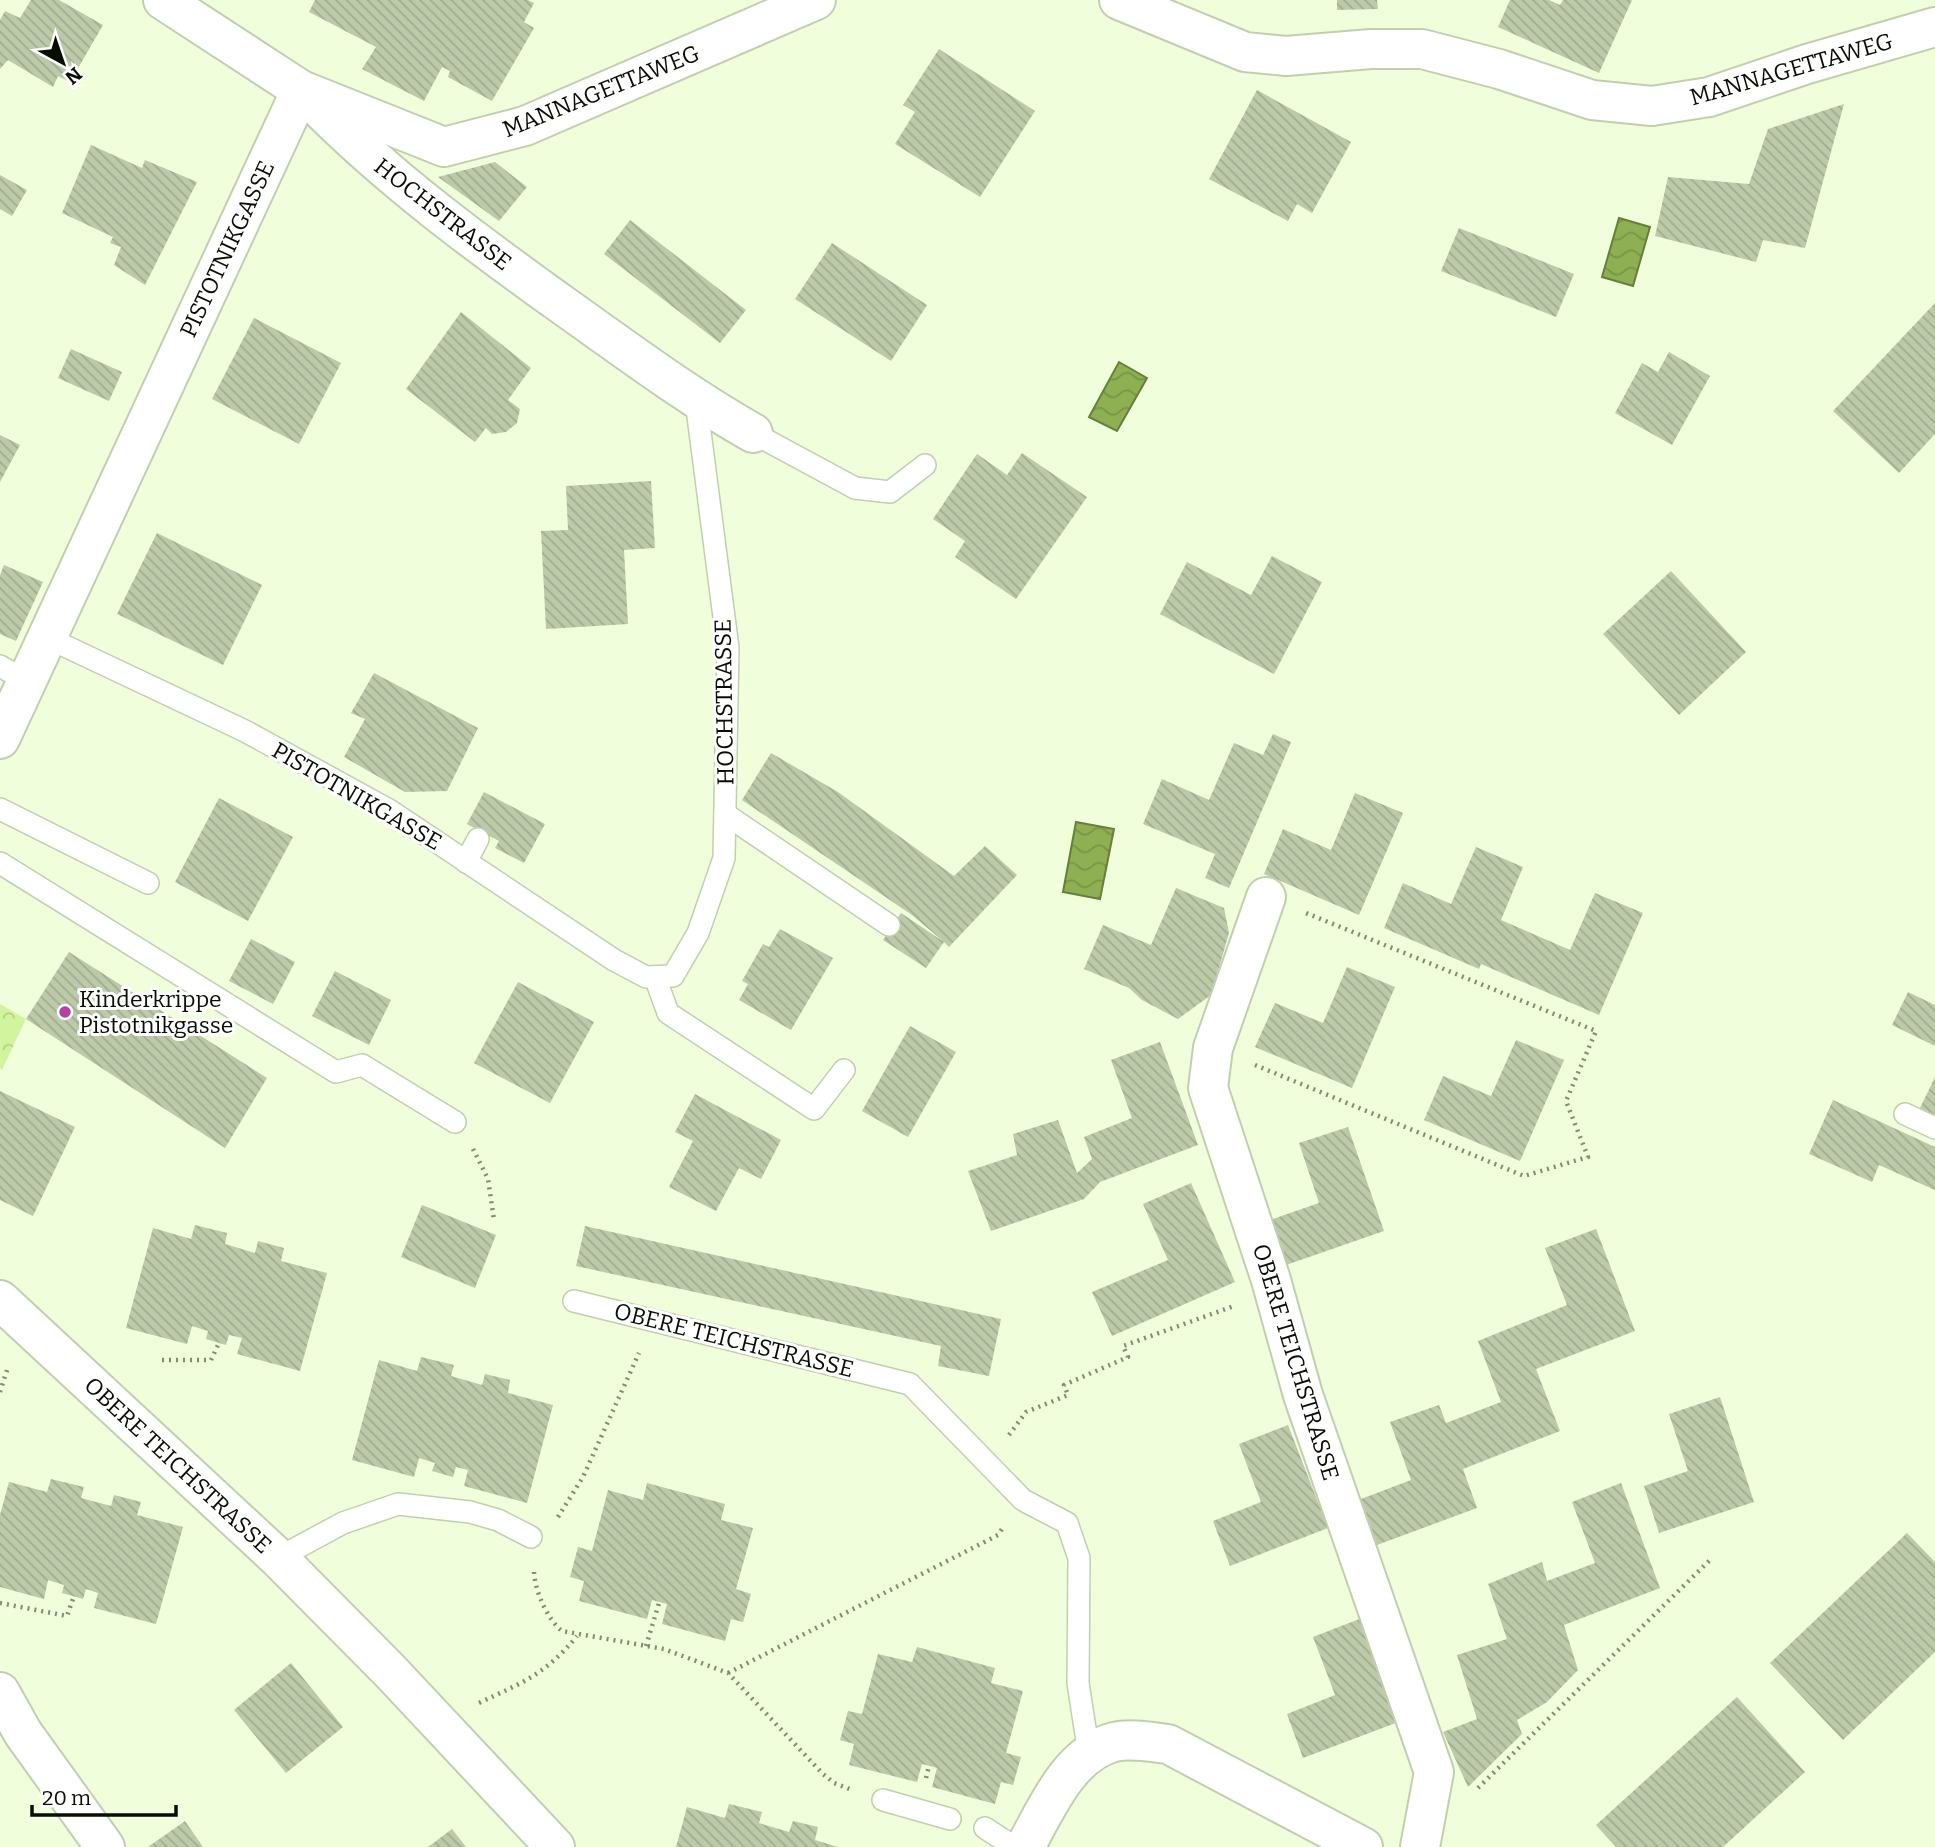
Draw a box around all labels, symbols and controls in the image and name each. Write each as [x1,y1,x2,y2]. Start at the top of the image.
street label: MANNAGETTAWEG [1686,27,1896,111]
north arrow [28,28,98,98]
street label: MANNAGETTAWEG [499,39,703,143]
text: N [60,62,87,89]
street label: HOCHSTRASSE [369,152,517,276]
street label: PISTOTNIKGASSE [174,156,280,342]
street label: HOCHSTRASSE [709,619,739,785]
street label: PISTOTNIKGASSE [267,736,447,856]
place label: Kinderkrippe Pistotnikgasse [79,985,233,1039]
marker: Kinderkrippe Pistotnikgasse [57,1004,73,1020]
street label: OBERE TEICHSTRASSE [1247,1240,1345,1484]
street label: OBERE TEICHSTRASSE [611,1297,857,1383]
street label: OBERE TEICHSTRASSE [79,1371,277,1559]
scale bar [32,1773,175,1817]
text: 20 m [42,1785,91,1811]

